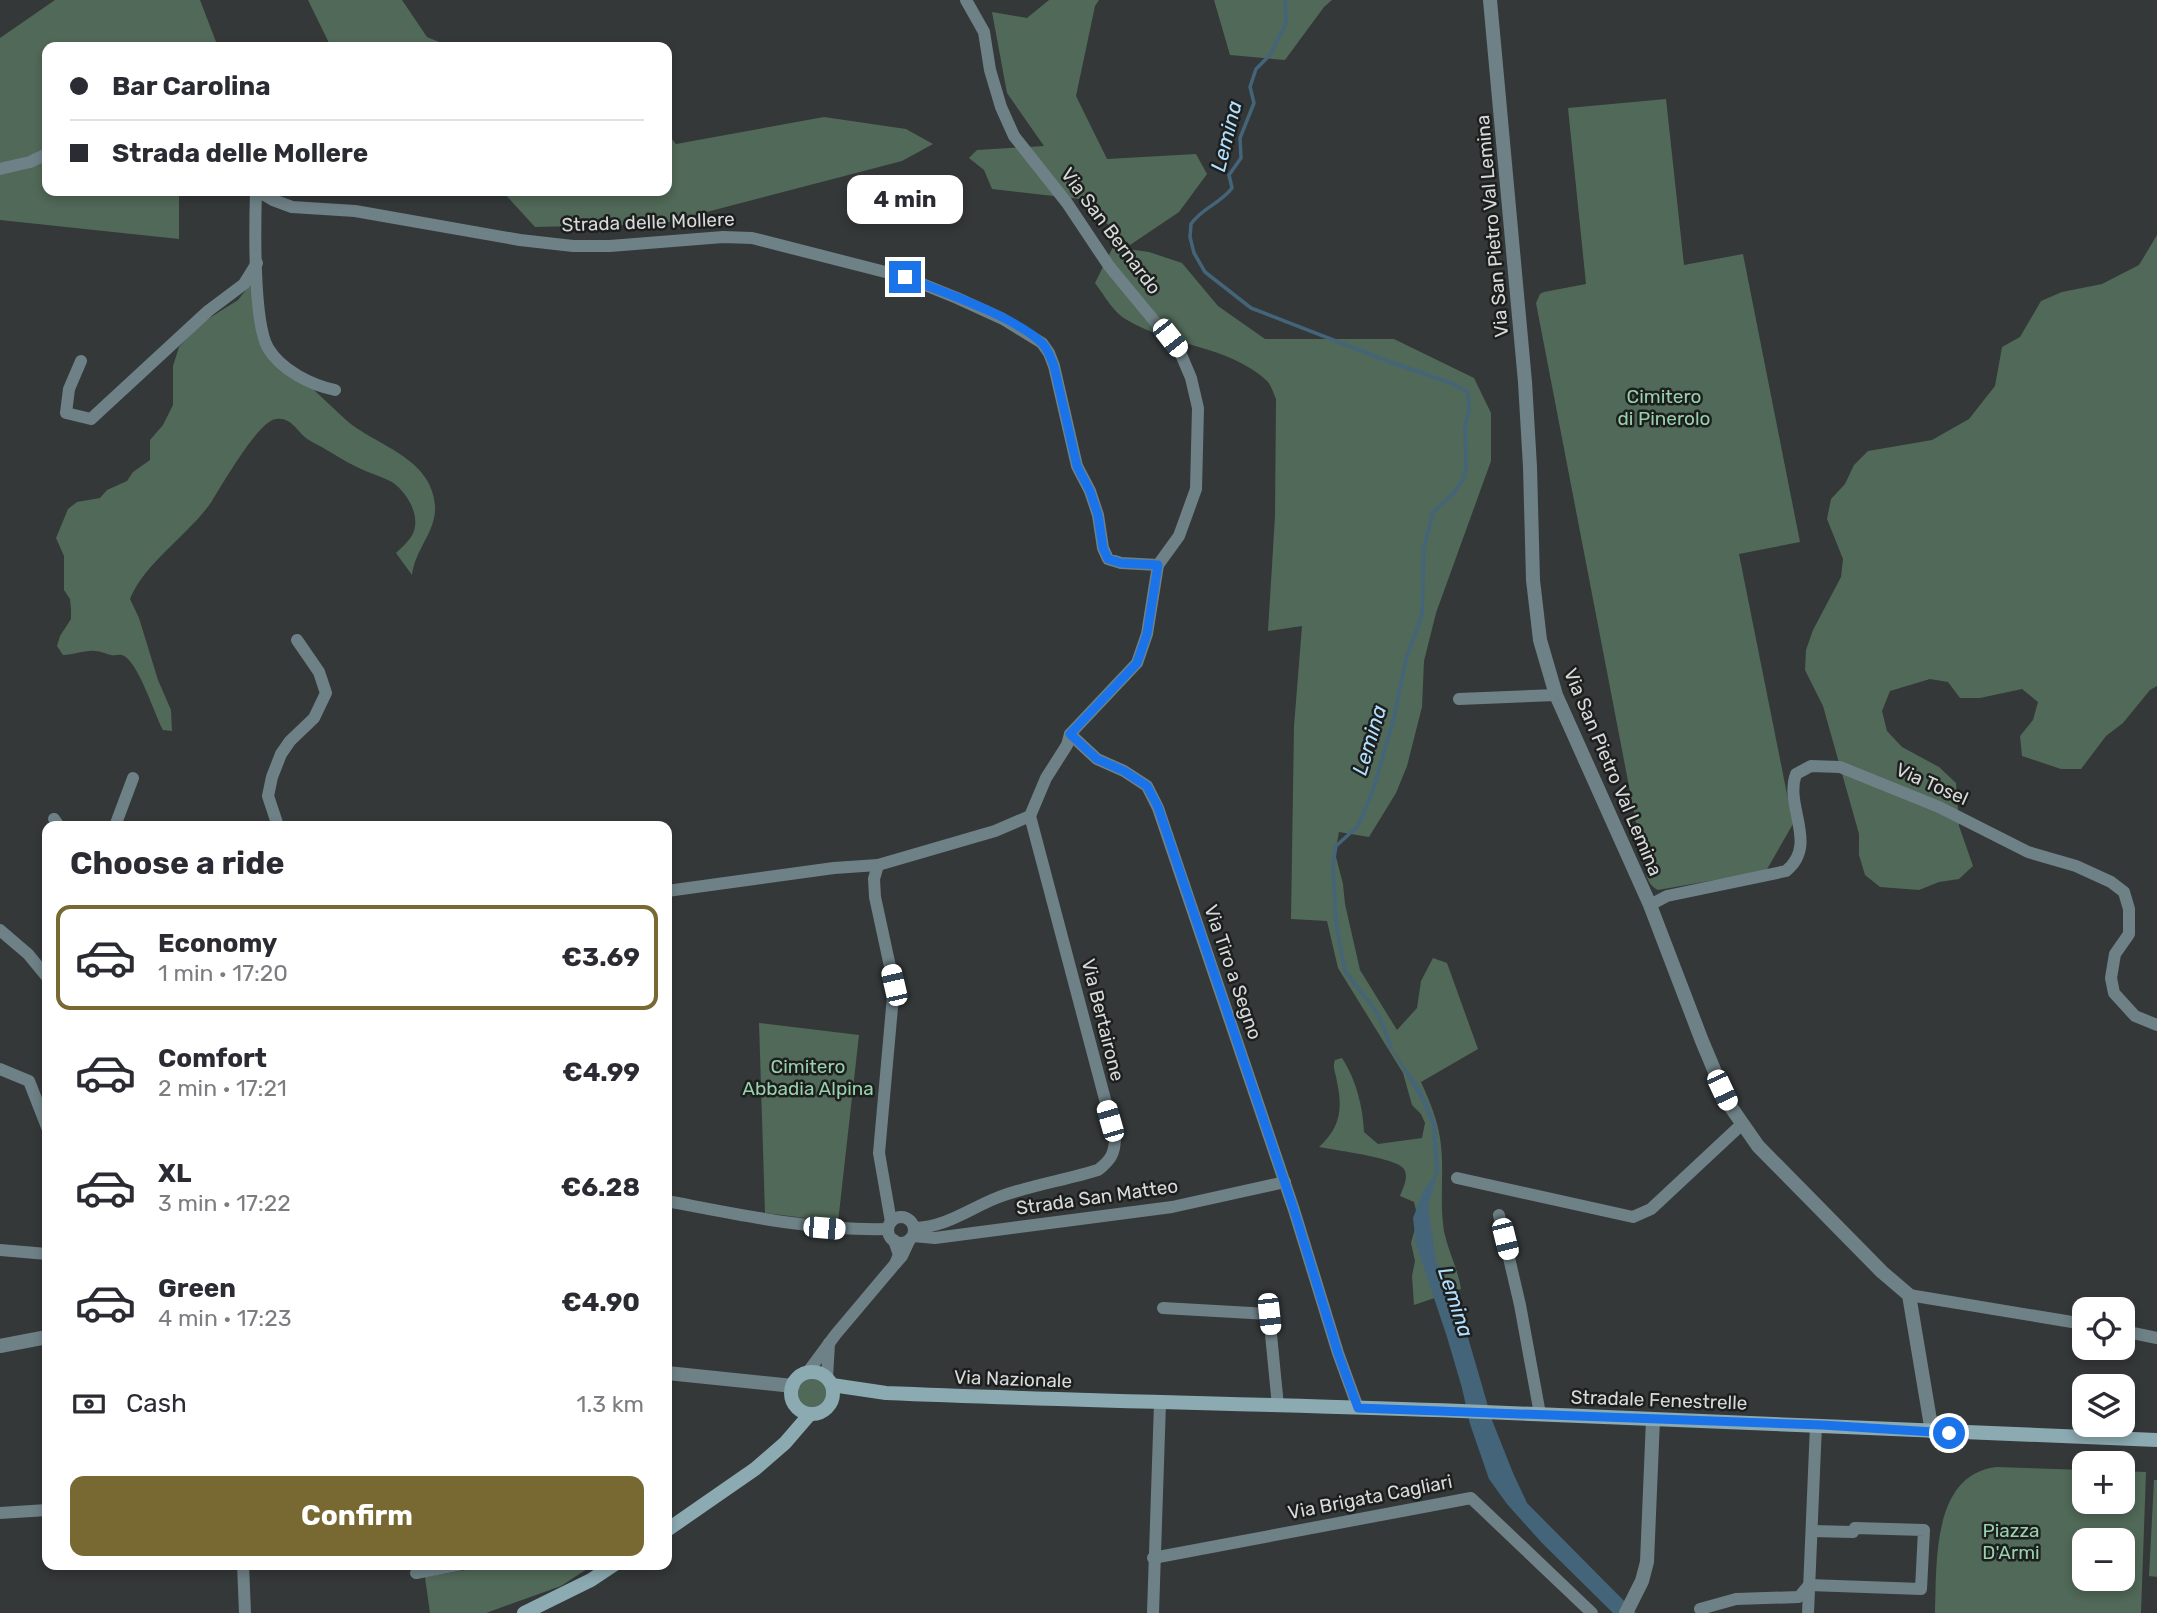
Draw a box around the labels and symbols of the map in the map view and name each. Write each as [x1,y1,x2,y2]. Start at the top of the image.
water label: Lemina [1205,98,1247,174]
street label: Via San Pietro Val Lemina [1471,114,1513,338]
street label: Via San Bernardo [1056,163,1166,299]
callout: 4 min [847,176,963,224]
street label: Strada delle Mollere [561,207,735,237]
route end [889,261,921,293]
car [1149,315,1192,361]
park label: Cimitero di Pinerolo [1618,385,1710,430]
street label: Via San Pietro Val Lemina [1559,665,1667,879]
water label: Lemina [1347,702,1391,778]
street label: Via Tosel [1892,758,1972,810]
street label: Via Tiro a Segno [1199,902,1267,1042]
street label: Via Bertairone [1077,956,1129,1084]
car [880,962,909,1008]
park label: Cimitero Abbadia Alpina [742,1055,874,1100]
car [1704,1067,1741,1113]
car [1095,1098,1126,1144]
street label: Strada San Matteo [1014,1174,1180,1220]
car [803,1216,846,1240]
car [1490,1216,1521,1262]
water label: Lemina [1433,1264,1479,1340]
car [1257,1292,1282,1336]
street label: Via Nazionale [954,1365,1072,1393]
street label: Stradale Fenestrelle [1570,1385,1748,1415]
route start [1933,1417,1965,1449]
street label: Via Brigata Cagliari [1286,1470,1454,1524]
park label: Piazza D'Armi [1982,1519,2040,1564]

